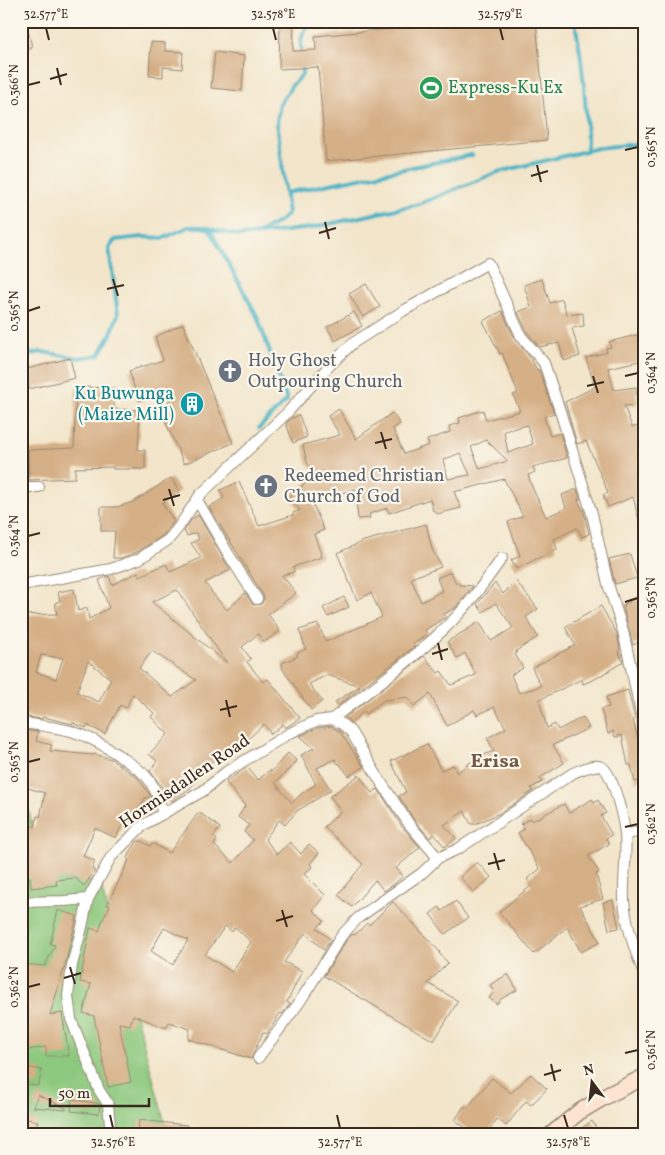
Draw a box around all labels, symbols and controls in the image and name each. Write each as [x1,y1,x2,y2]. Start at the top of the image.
text: 32.577°E [24,7,68,23]
text: 32.578°E [251,7,295,23]
text: 32.579°E [478,7,522,23]
text: 0.366°N [7,64,23,106]
sports icon: Express-Ku Ex [418,75,444,101]
place label: Express-Ku Ex [448,76,563,101]
text: 0.365°N [644,126,660,167]
text: 0.365°N [7,290,23,331]
place label: Holy Ghost Outpouring Church [248,349,403,395]
text: 0.364°N [644,352,660,394]
church icon: Holy Ghost Outpouring Church [217,358,243,384]
place label: Ku Buwunga (Maize Mill) [74,382,174,428]
building icon: Ku Buwunga (Maize Mill) [179,391,205,417]
place label: Redeemed Christian Church of God [284,464,445,510]
church icon: Redeemed Christian Church of God [253,473,279,499]
text: 0.364°N [7,515,23,557]
text: 0.363°N [644,577,660,619]
street label: Hormisdallen Road [115,729,255,835]
text: 0.363°N [7,741,23,783]
district label: Erisa [470,748,520,776]
text: 0.362°N [644,803,660,845]
text: 0.362°N [7,966,23,1008]
text: 0.361°N [644,1030,660,1070]
north arrow [568,1058,618,1108]
text: N [582,1060,596,1081]
scale bar [50,1075,149,1107]
text: 50 m [58,1084,90,1105]
text: 32.576°E [91,1135,135,1151]
text: 32.577°E [318,1135,362,1151]
text: 32.578°E [546,1135,590,1151]

